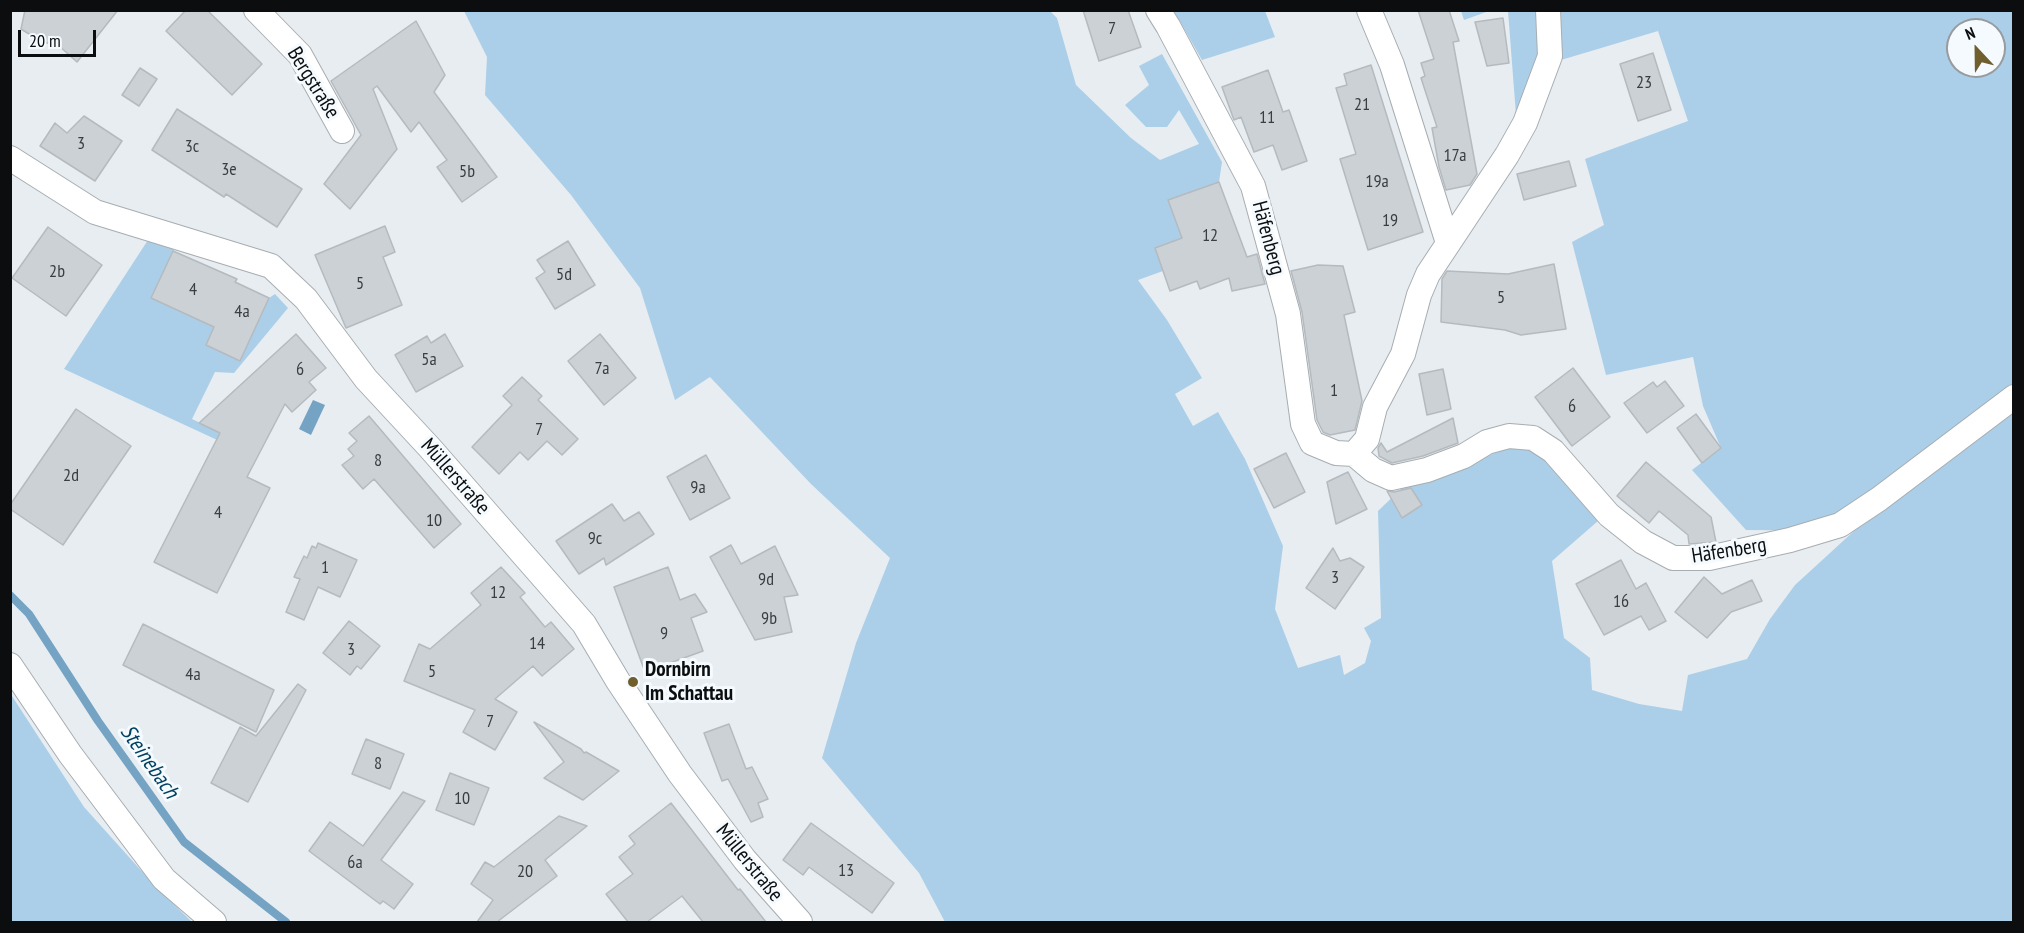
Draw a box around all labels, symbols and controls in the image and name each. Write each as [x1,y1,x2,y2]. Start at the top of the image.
scale bar [21,18,99,56]
house number: 7 [1108,18,1116,40]
north arrow [1946,18,2006,78]
text: N [1962,22,1978,44]
text: 20 m [29,29,61,52]
street label: Bergstraße [281,43,345,123]
house number: 23 [1636,72,1652,94]
house number: 21 [1354,94,1370,116]
house number: 11 [1259,107,1275,129]
house number: 3 [77,133,85,155]
house number: 3c [185,136,199,158]
house number: 17a [1443,145,1467,167]
house number: 3e [221,159,237,181]
house number: 5b [459,161,475,183]
house number: 19a [1365,171,1389,193]
street label: Häfenberg [1246,198,1290,278]
house number: 19 [1382,210,1398,232]
house number: 12 [1202,225,1218,247]
house number: 2b [49,261,65,283]
house number: 5d [556,264,572,286]
house number: 5 [356,273,364,295]
house number: 4 [189,279,197,301]
house number: 5 [1497,287,1505,309]
house number: 4a [234,301,250,323]
house number: 5a [421,349,437,371]
house number: 7a [594,358,610,380]
house number: 6 [296,359,304,381]
house number: 1 [1330,380,1338,402]
house number: 6 [1568,396,1576,418]
house number: 7 [535,419,543,441]
street label: Müllerstraße [415,434,495,520]
house number: 8 [374,450,382,472]
house number: 2d [63,465,79,487]
house number: 9a [690,477,706,499]
house number: 4 [214,502,222,524]
house number: 10 [426,510,442,532]
house number: 9c [588,528,602,550]
street label: Häfenberg [1690,533,1768,569]
house number: 1 [321,557,329,579]
house number: 3 [1331,567,1339,589]
house number: 9d [758,569,774,591]
house number: 12 [490,582,506,604]
house number: 16 [1613,591,1629,613]
house number: 9b [761,608,777,630]
house number: 9 [660,623,668,645]
house number: 14 [529,633,545,655]
house number: 3 [347,639,355,661]
place label: Dornbirn Im Schattau [645,657,733,707]
house number: 5 [428,661,436,683]
house number: 4a [185,664,201,686]
marker: Dornbirn Im Schattau [626,675,640,689]
house number: 7 [486,711,494,733]
water label: Steinebach [114,720,184,804]
house number: 8 [374,753,382,775]
house number: 10 [454,788,470,810]
street label: Müllerstraße [710,819,788,907]
house number: 6a [347,852,363,874]
house number: 13 [838,860,854,882]
house number: 20 [517,861,533,883]

